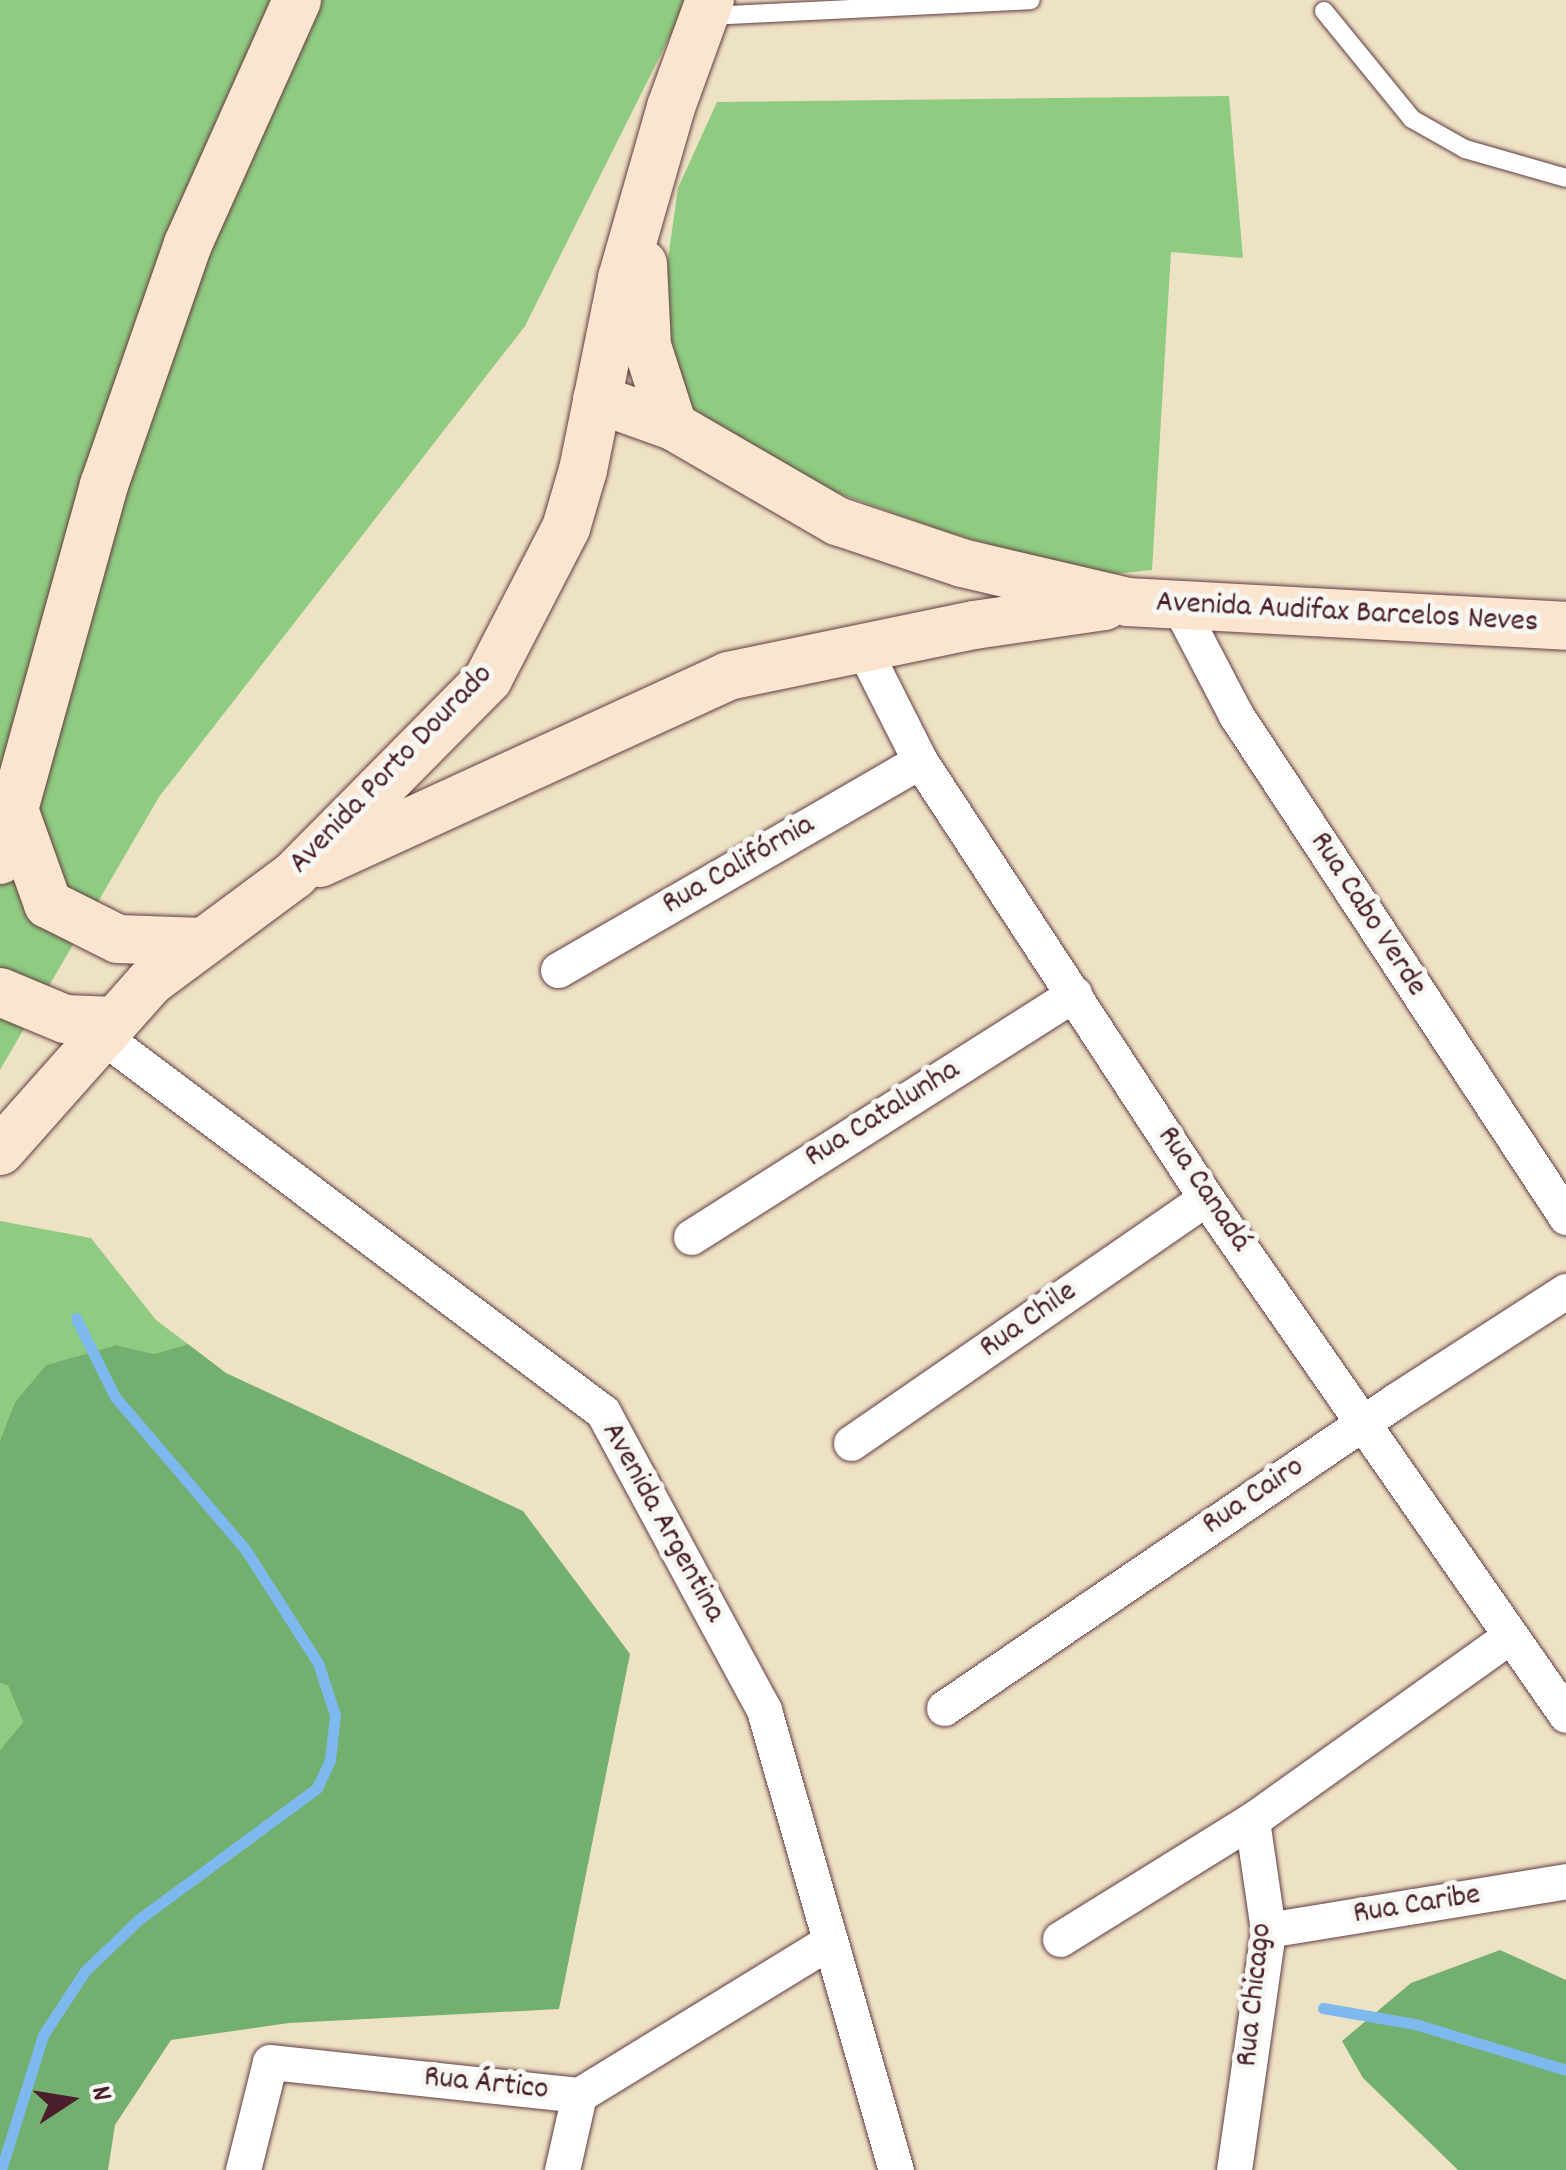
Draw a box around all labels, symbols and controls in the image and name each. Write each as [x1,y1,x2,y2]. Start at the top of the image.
street label: Avenida Audifax Barcelos Neves [1155,585,1539,643]
street label: Avenida Porto Dourado [282,657,502,883]
street label: Rua Califórnia [656,807,822,925]
street label: Rua Cabo Verde [1300,826,1434,1004]
street label: Rua Catalunha [799,1052,967,1178]
street label: Rua Canadá [1147,1120,1259,1260]
street label: Rua Chile [973,1274,1085,1368]
street label: Avenida Argentina [591,1416,733,1630]
street label: Rua Cairo [1196,1449,1312,1545]
street label: Rua Caribe [1351,1877,1483,1935]
street label: Rua Chicago [1229,1921,1283,2069]
north arrow [20,2050,120,2150]
street label: Rua Ártico [422,2059,550,2111]
text: N [78,2083,120,2105]

